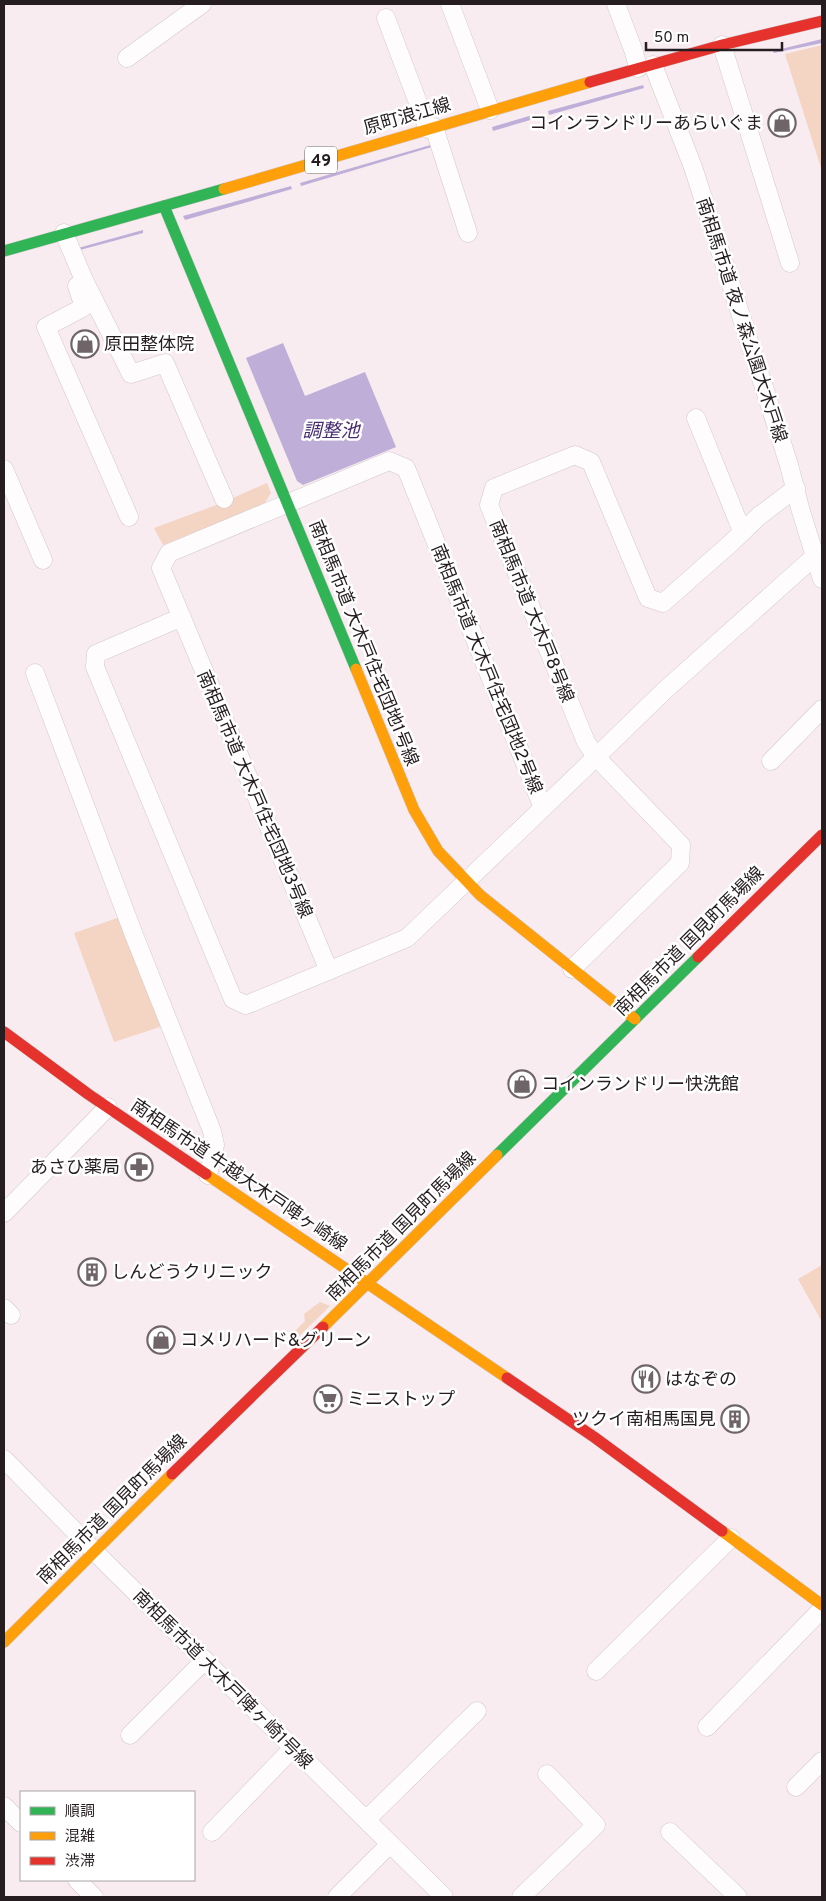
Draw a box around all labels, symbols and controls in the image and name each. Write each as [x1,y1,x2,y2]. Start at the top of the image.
scale bar [646,20,782,52]
text: 50 m [654,29,689,48]
street label: 原町浪江線 [361,94,454,141]
shop icon: コインランドリーあらいぐま [767,108,797,138]
place label: コインランドリーあらいぐま [529,113,763,136]
road number: 49 [305,146,337,174]
street label: 南相馬市道 夜ノ森公園大木戸線 [690,195,791,446]
shop icon: 原田整体院 [70,329,100,359]
place label: 原田整体院 [104,334,194,357]
water label: 調整池 [302,420,361,444]
street label: 南相馬市道 大木戸住宅団地1号線 [303,517,423,770]
street label: 南相馬市道 大木戸8号線 [483,517,578,706]
street label: 南相馬市道 大木戸住宅団地2号線 [425,541,546,798]
street label: 南相馬市道 大木戸住宅団地3号線 [191,667,316,922]
street label: 南相馬市道 国見町馬場線 [610,862,770,1022]
shop icon: コインランドリー快洗館 [507,1069,537,1099]
place label: コインランドリー快洗館 [541,1074,739,1097]
street label: 南相馬市道 牛越大木戸陣ヶ崎線 [126,1095,351,1257]
street label: 南相馬市道 国見町馬場線 [322,1147,482,1307]
pharmacy icon: あさひ薬局 [124,1152,154,1182]
place label: あさひ薬局 [30,1157,120,1180]
building icon: しんどうクリニック [77,1257,107,1287]
place label: しんどうクリニック [111,1262,272,1285]
shop icon: コメリハード&グリーン [146,1325,176,1355]
place label: コメリハード&グリーン [180,1330,371,1353]
restaurant icon: はなぞの [631,1364,661,1394]
place label: はなぞの [665,1369,737,1392]
supermarket icon: ミニストップ [313,1384,343,1414]
place label: ミニストップ [347,1389,455,1412]
building icon: ツクイ南相馬国見 [720,1404,750,1434]
place label: ツクイ南相馬国見 [572,1409,716,1432]
street label: 南相馬市道 国見町馬場線 [33,1430,193,1590]
street label: 南相馬市道 大木戸陣ヶ崎1号線 [127,1585,317,1775]
legend [20,1791,195,1881]
text: 順調 [65,1803,95,1822]
text: 混雑 [65,1828,95,1847]
text: 渋滞 [65,1853,95,1872]

